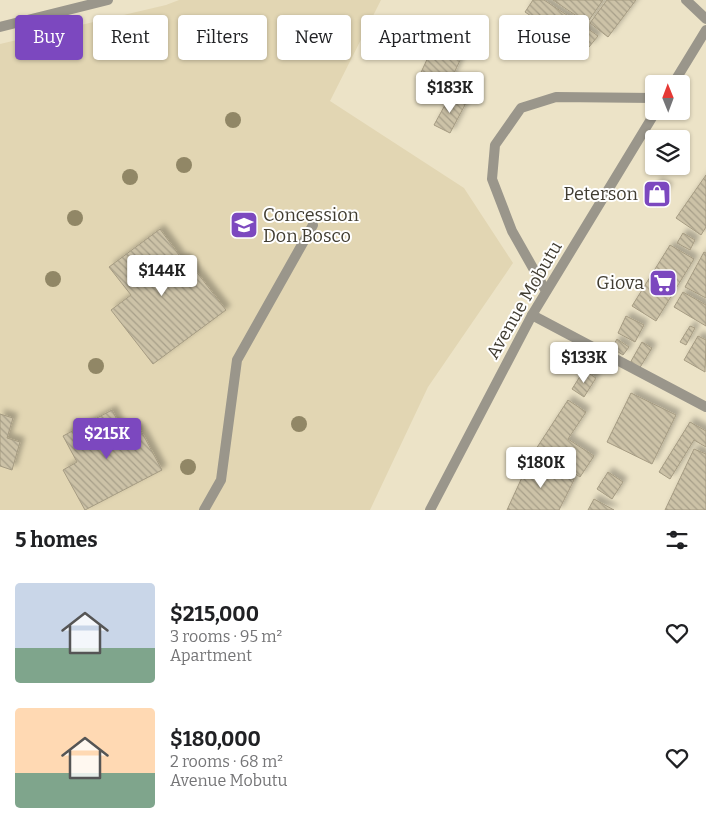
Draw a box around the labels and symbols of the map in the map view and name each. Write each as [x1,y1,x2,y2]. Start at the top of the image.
pin: $183K [415,72,485,114]
north arrow [645,75,690,120]
shop icon: Peterson [642,179,672,209]
place label: Peterson [564,183,639,205]
place label: Concession Don Bosco [263,204,360,247]
school or university icon: Concession Don Bosco [229,210,259,240]
street label: Avenue Mobutu [481,237,567,363]
pin: $144K [127,254,197,297]
supermarket icon: Giova [648,268,678,298]
place label: Giova [596,272,644,294]
pin: $133K [549,342,619,384]
pin: $215K [72,418,142,460]
pin: $180K [506,446,576,489]

